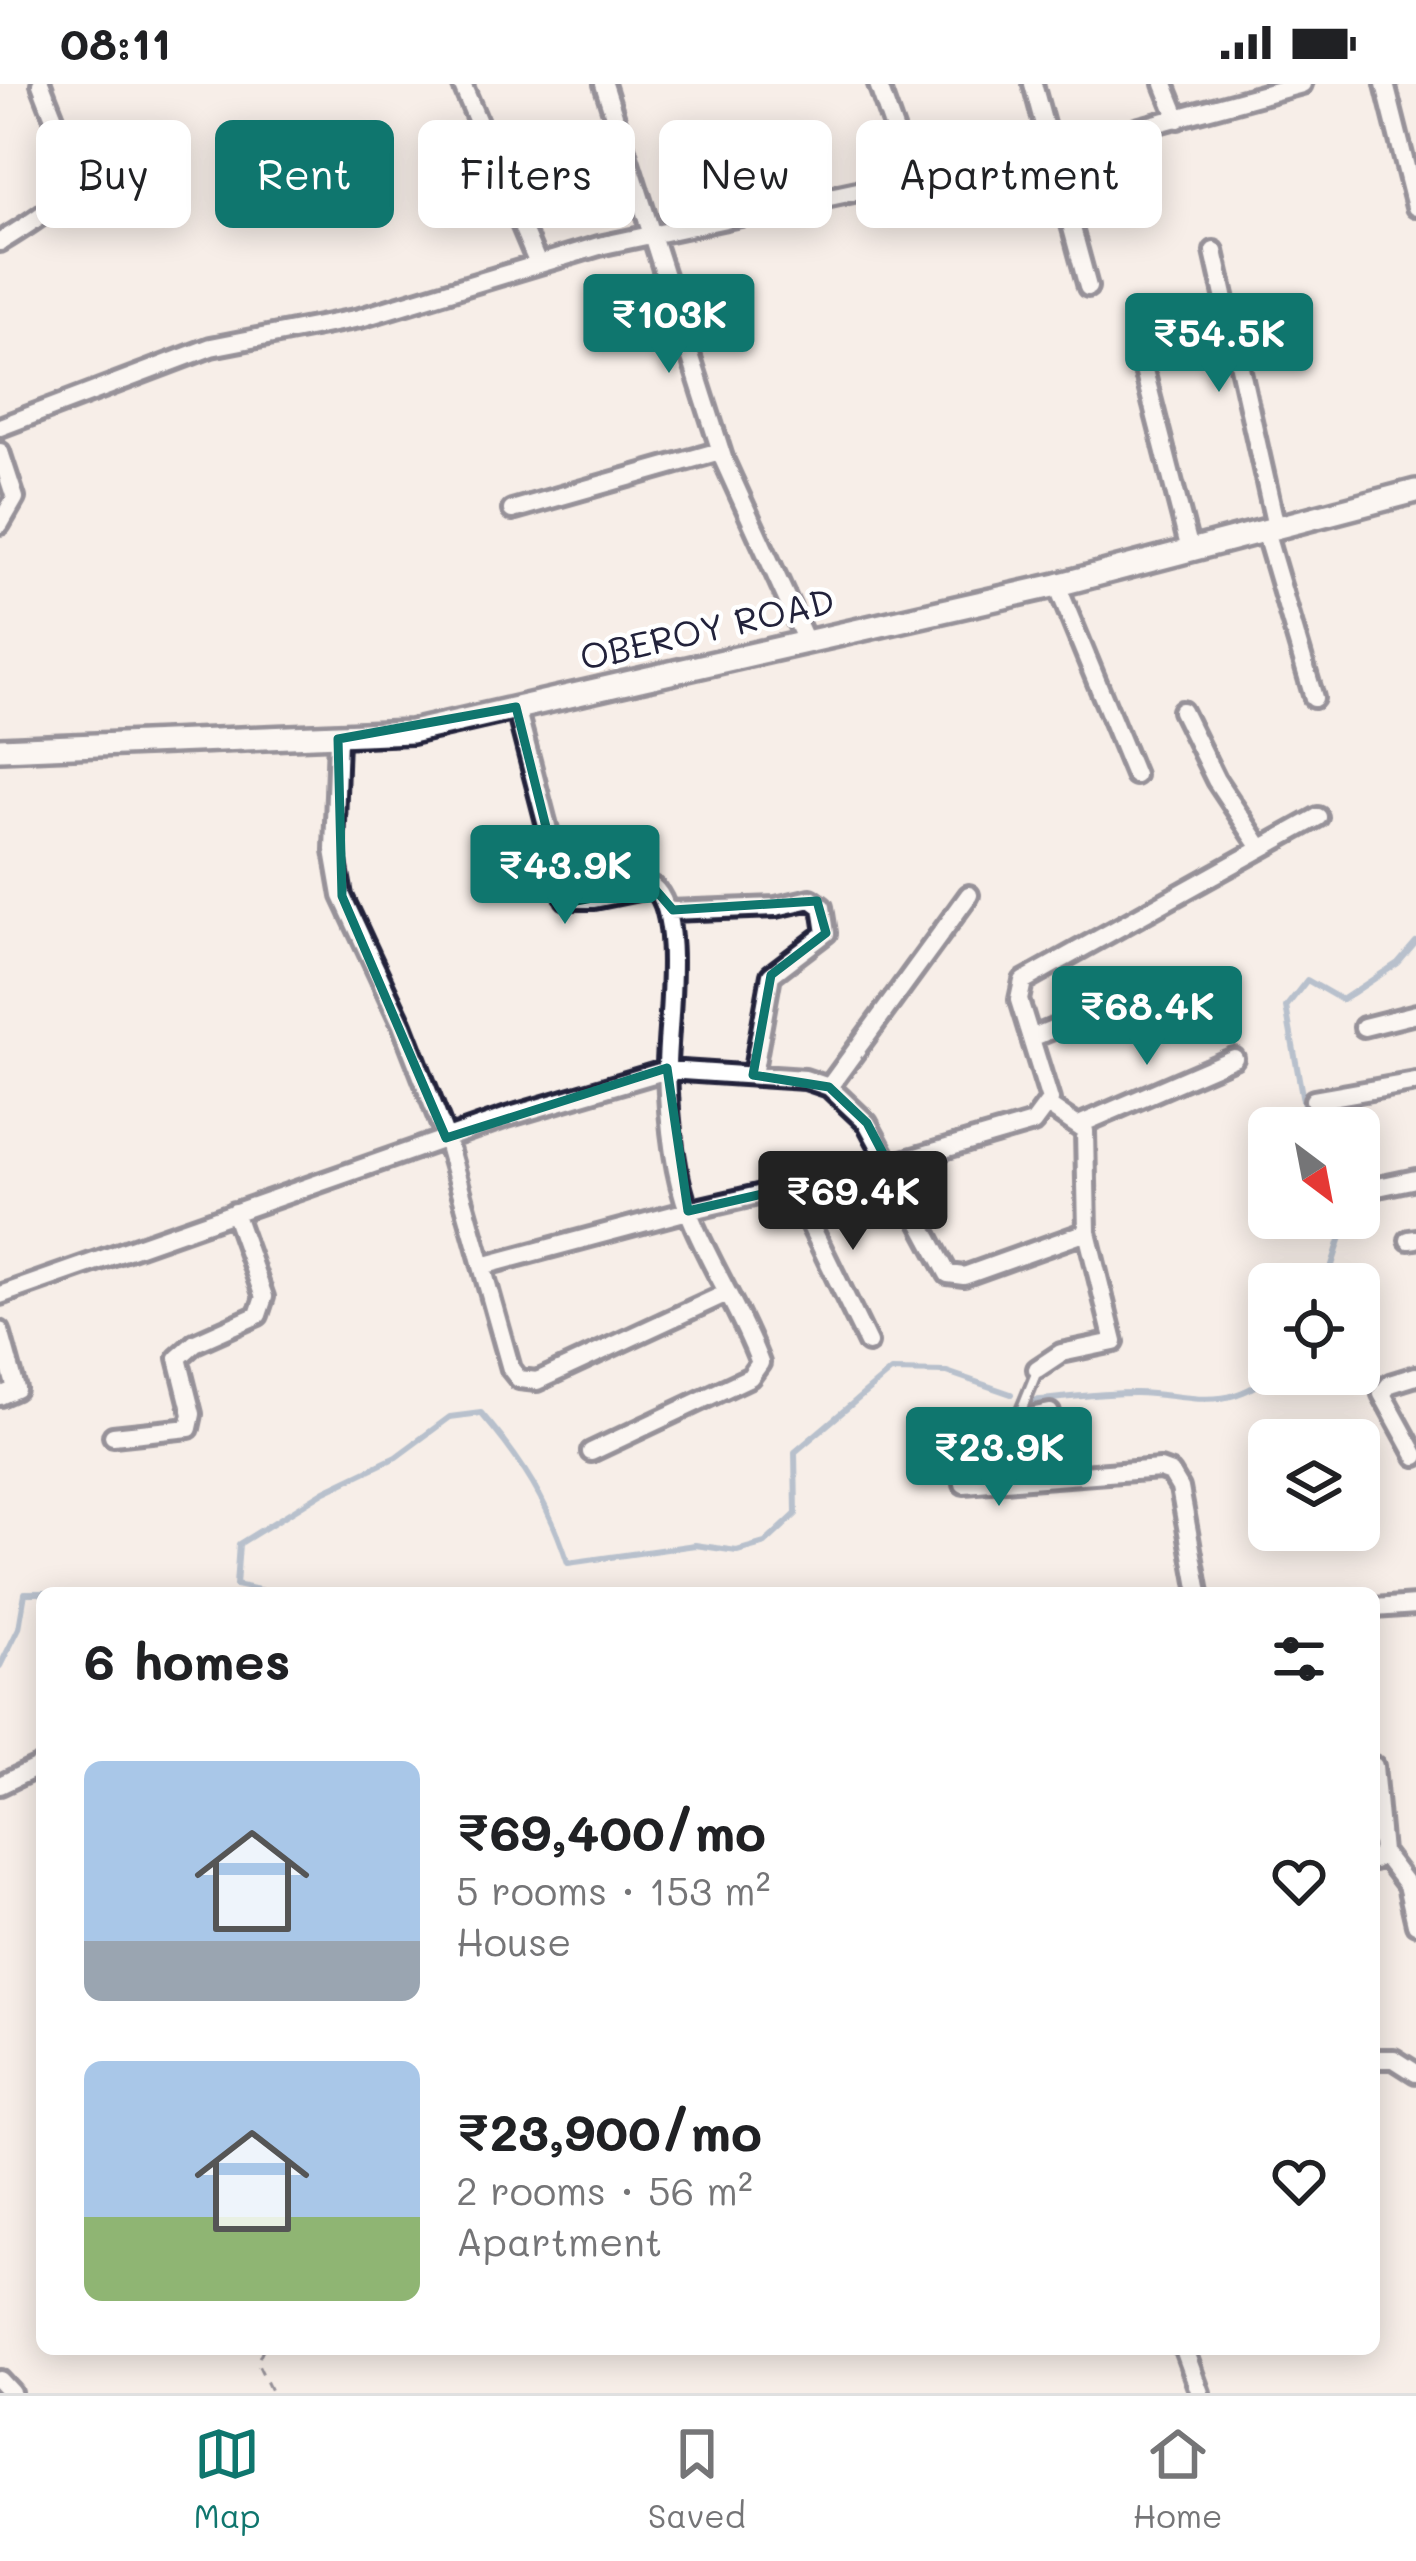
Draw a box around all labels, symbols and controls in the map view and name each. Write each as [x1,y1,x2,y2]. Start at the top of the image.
text: 08:11 [60,13,171,71]
chip: Buy [36,120,191,228]
chip: Rent [215,120,394,228]
chip: Filters [418,120,635,228]
chip: New [659,120,832,228]
chip: Apartment [856,120,1162,228]
pin: ₹103K [585,274,753,376]
text: ₹103K [610,287,728,338]
pin: ₹54.5K [1121,293,1317,395]
text: ₹54.5K [1152,306,1286,357]
street label: OBEROY ROAD [575,575,838,680]
pin: ₹43.9K [467,825,663,927]
text: ₹43.9K [497,838,633,889]
pin: ₹68.4K [1049,966,1245,1068]
text: ₹68.4K [1079,979,1215,1030]
north arrow [1248,1107,1380,1239]
map controls [1248,1107,1380,1551]
pin: ₹69.4K [755,1151,951,1253]
text: ₹69.4K [785,1164,921,1215]
button: locate [1248,1263,1380,1395]
pin: ₹23.9K [901,1407,1097,1509]
button: layers [1248,1419,1380,1551]
text: ₹23.9K [933,1420,1065,1471]
text: 6 homes [84,1626,290,1693]
icon: filters [1266,1626,1332,1692]
text: ₹69,400/mo [456,1797,766,1864]
icon: home [180,1809,324,1953]
icon: heart [1266,1848,1332,1914]
text: 5 rooms · 153 m² [456,1864,770,1915]
text: House [456,1915,571,1966]
text: ₹23,900/mo [456,2097,762,2164]
icon: home [180,2109,324,2253]
icon: heart [1266,2148,1332,2214]
text: 2 rooms · 56 m² [456,2164,753,2215]
text: Apartment [456,2215,662,2266]
tab: Map [193,2421,261,2536]
tab: Saved [648,2421,746,2536]
tab: Home [1133,2421,1222,2536]

